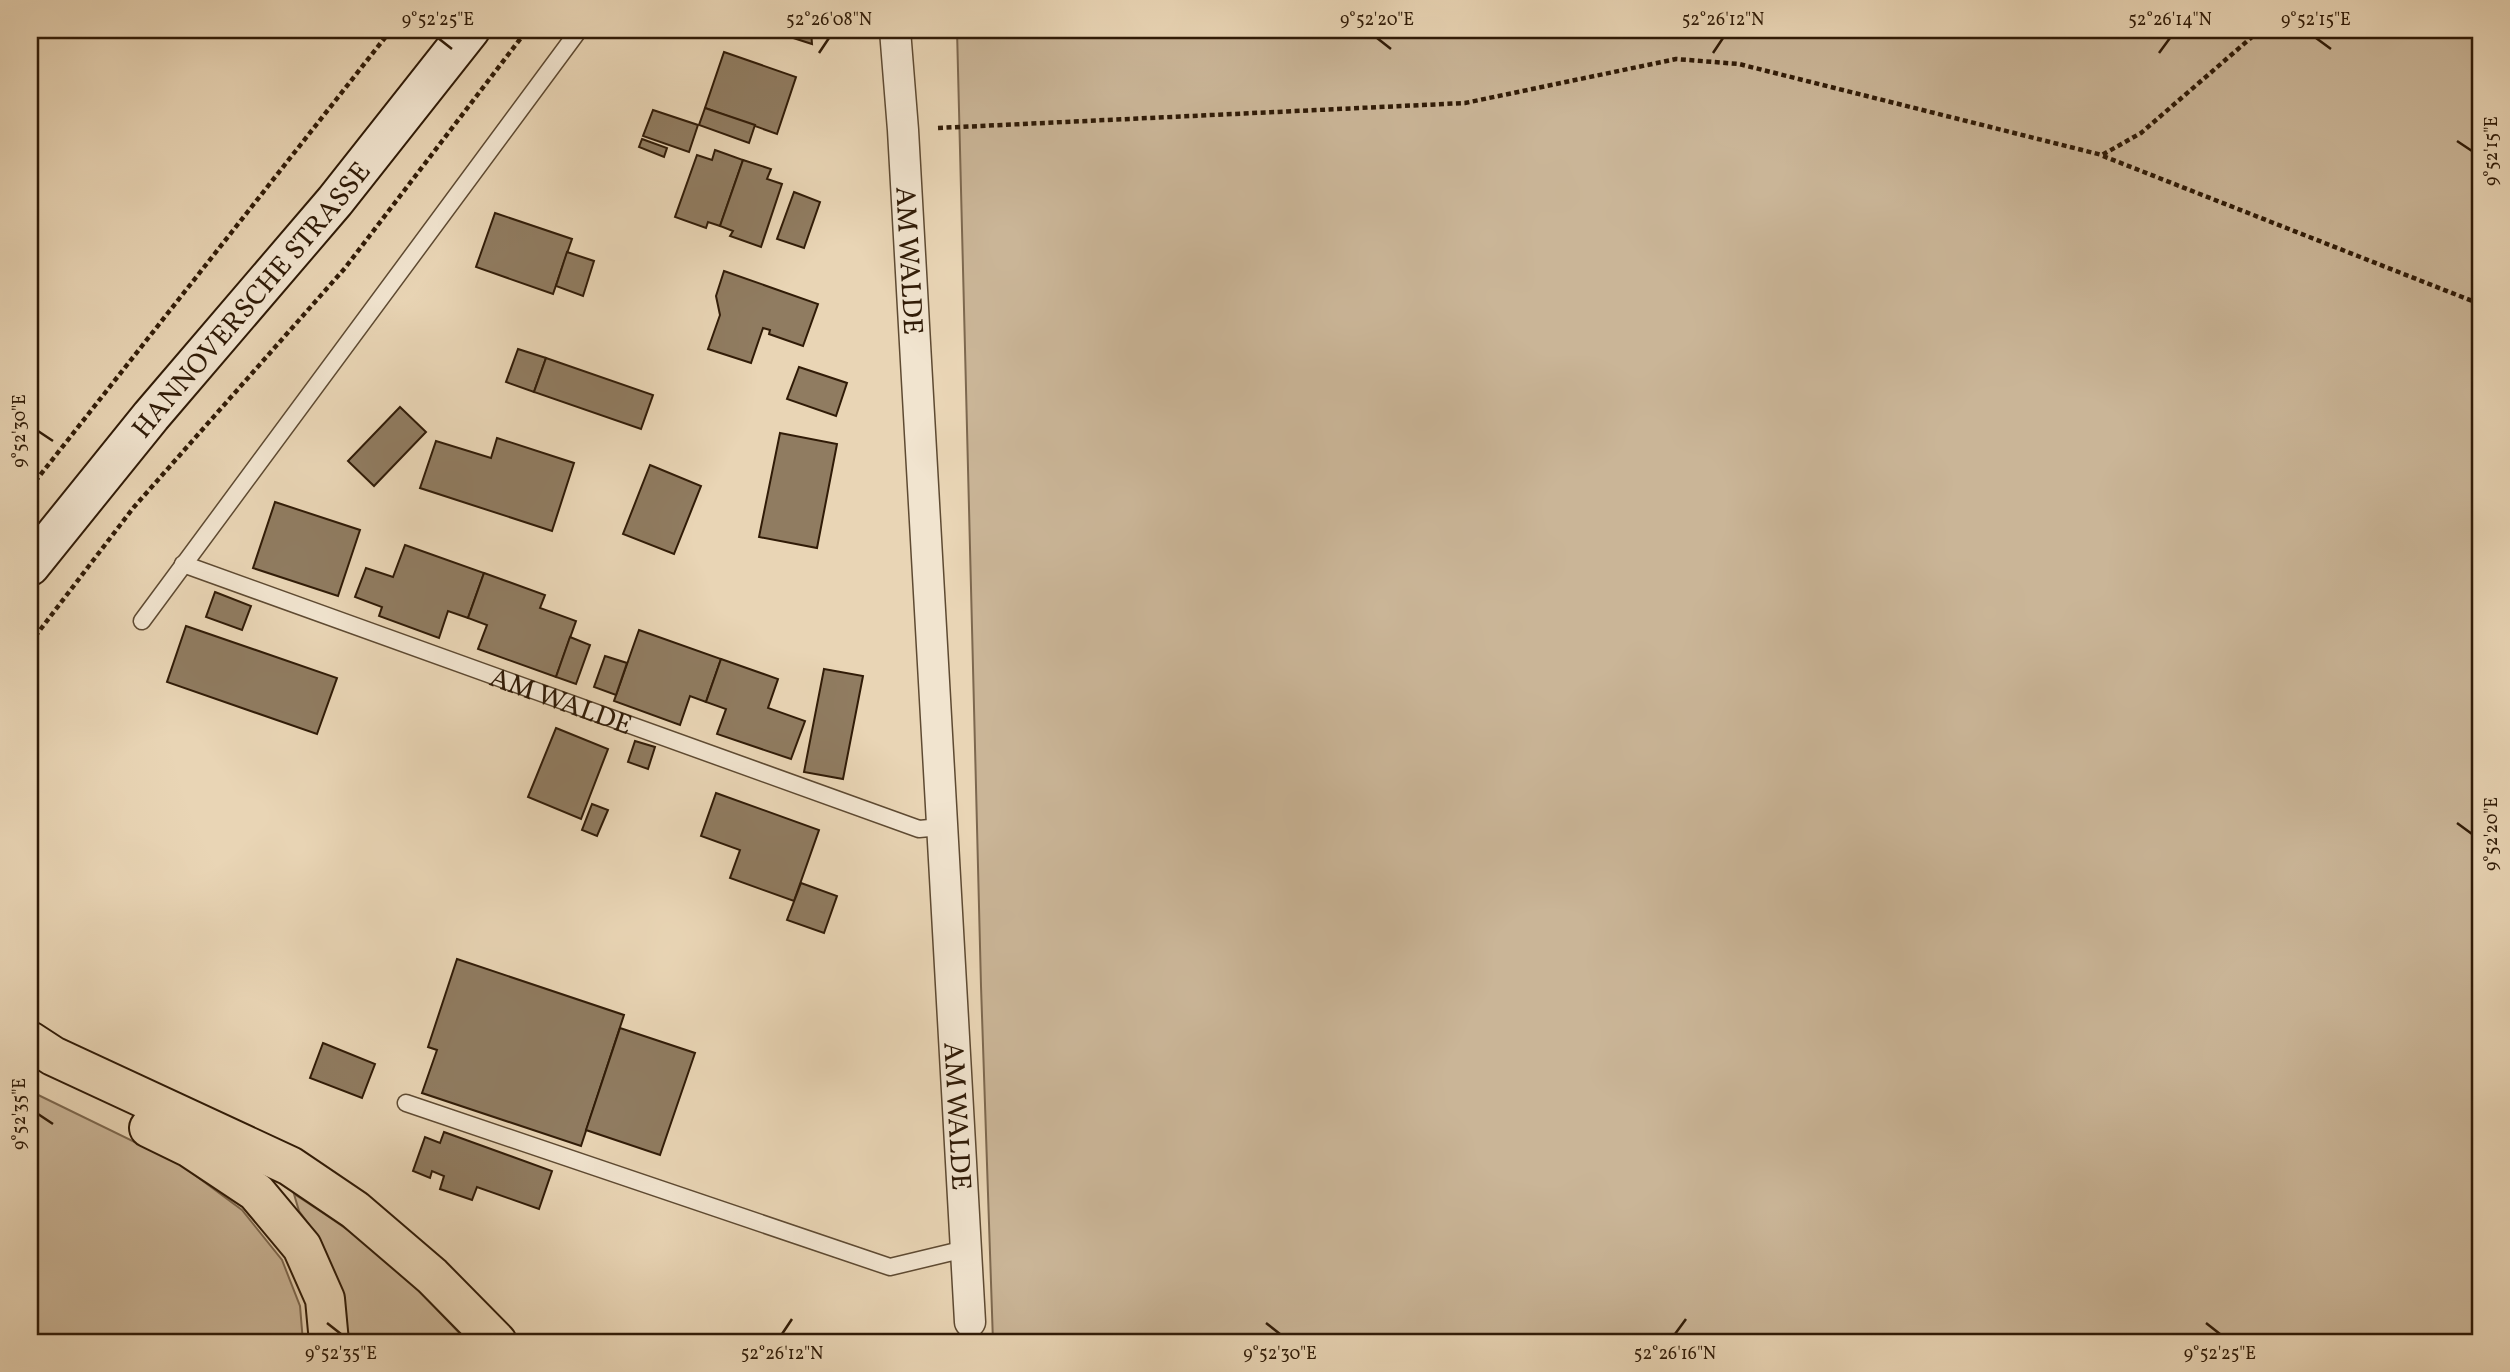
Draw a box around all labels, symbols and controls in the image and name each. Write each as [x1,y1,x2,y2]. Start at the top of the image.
text: 9°52'25"E [402,8,474,33]
text: 52°26'08"N [786,8,872,33]
text: 9°52'20"E [1340,8,1414,33]
text: 52°26'12"N [1682,8,1764,33]
text: 52°26'14"N [2128,8,2212,33]
text: 9°52'15"E [2281,8,2351,33]
text: 9°52'15"E [2480,116,2505,186]
street label: HANNOVERSCHE STRASSE [124,154,381,447]
street label: AM WALDE [884,185,931,336]
text: 9°52'30"E [8,394,33,468]
street label: AM WALDE [484,659,637,746]
text: 9°52'20"E [2480,797,2505,871]
street label: AM WALDE [932,1041,980,1192]
text: 9°52'35"E [8,1078,33,1150]
text: 9°52'35"E [305,1342,377,1367]
text: 52°26'12"N [741,1342,823,1367]
text: 9°52'30"E [1243,1342,1317,1367]
text: 52°26'16"N [1634,1342,1716,1367]
text: 9°52'25"E [2184,1342,2256,1367]

